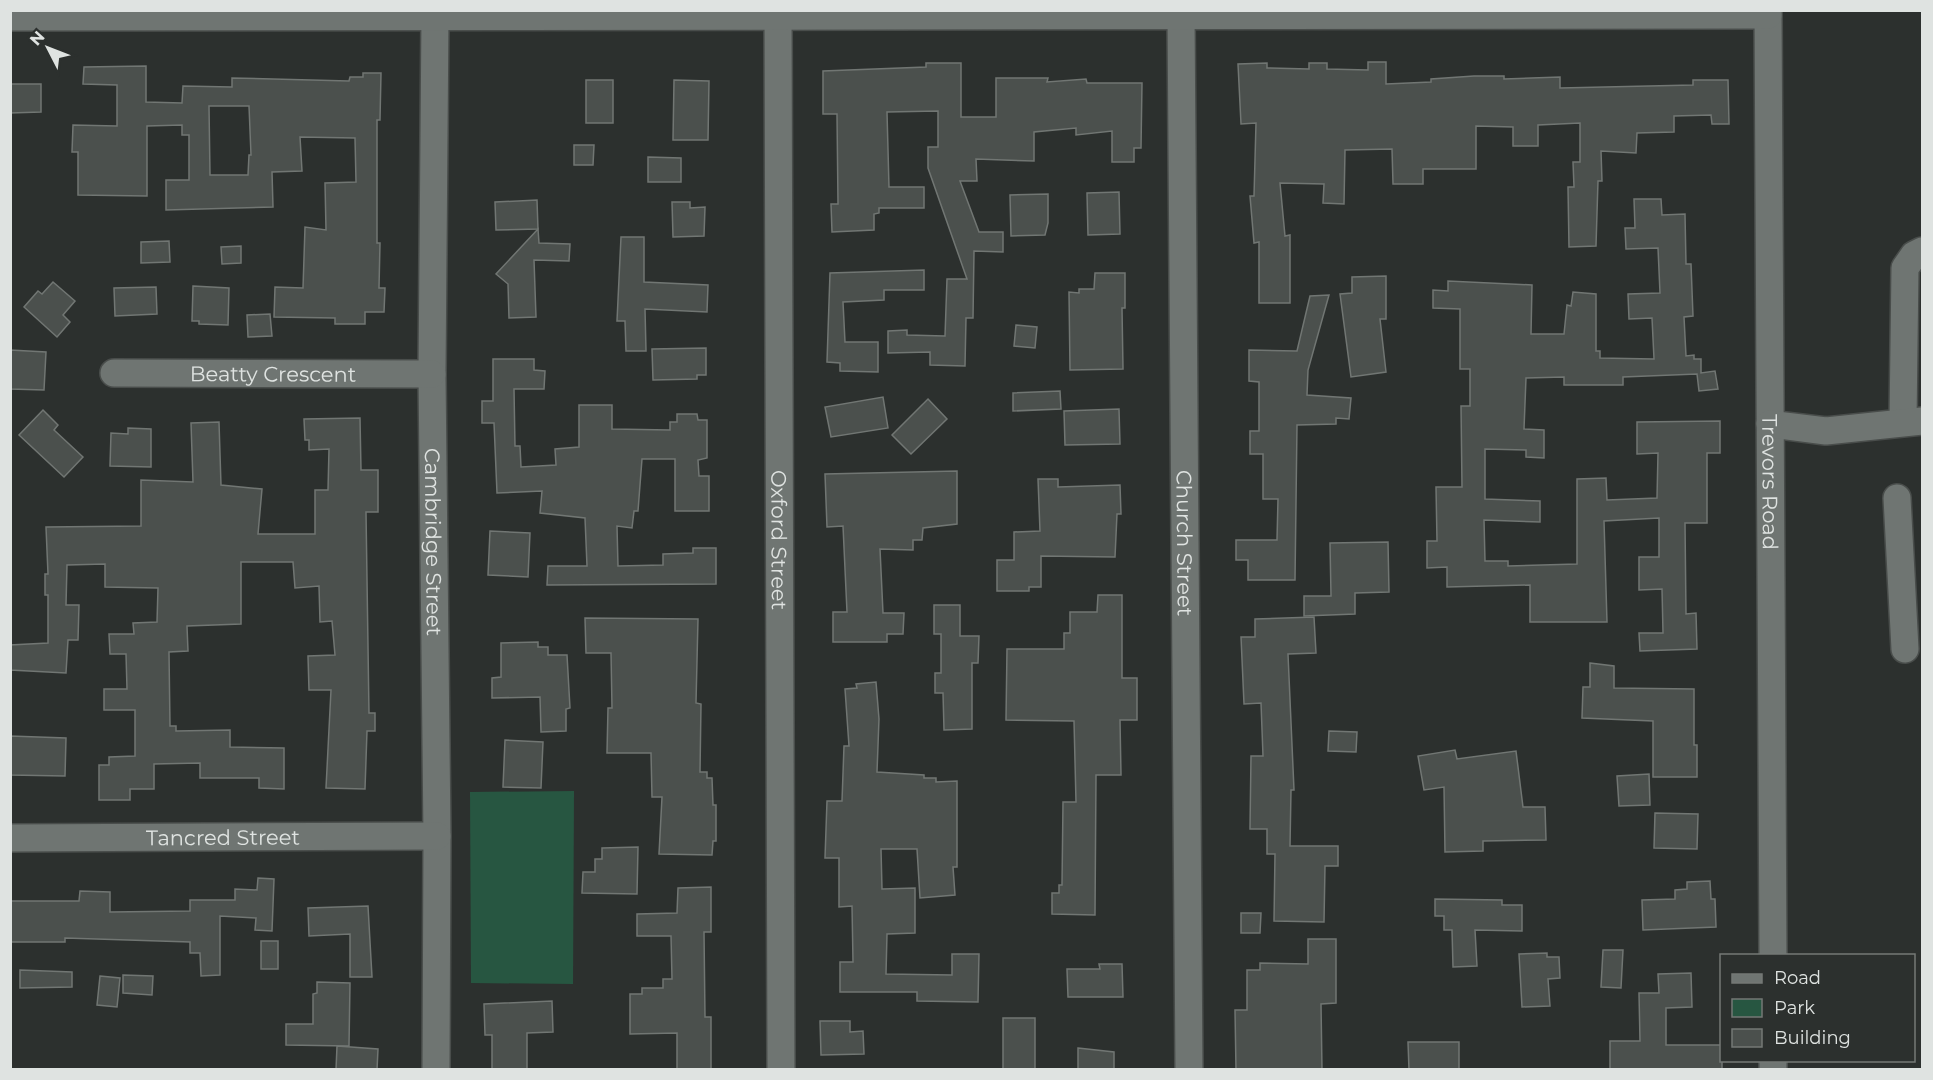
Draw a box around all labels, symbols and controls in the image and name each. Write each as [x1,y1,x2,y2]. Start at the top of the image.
north arrow [18,18,78,78]
text: N [26,27,49,49]
street label: Beatty Crescent [190,361,356,386]
street label: Trevors Road [1758,414,1783,550]
street label: Cambridge Street [420,448,447,636]
street label: Oxford Street [767,470,792,610]
street label: Church Street [1172,470,1198,616]
street label: Tancred Street [146,824,300,850]
legend [1720,954,1915,1062]
text: Road [1774,967,1821,989]
text: Park [1774,997,1815,1019]
text: Building [1774,1027,1851,1049]

